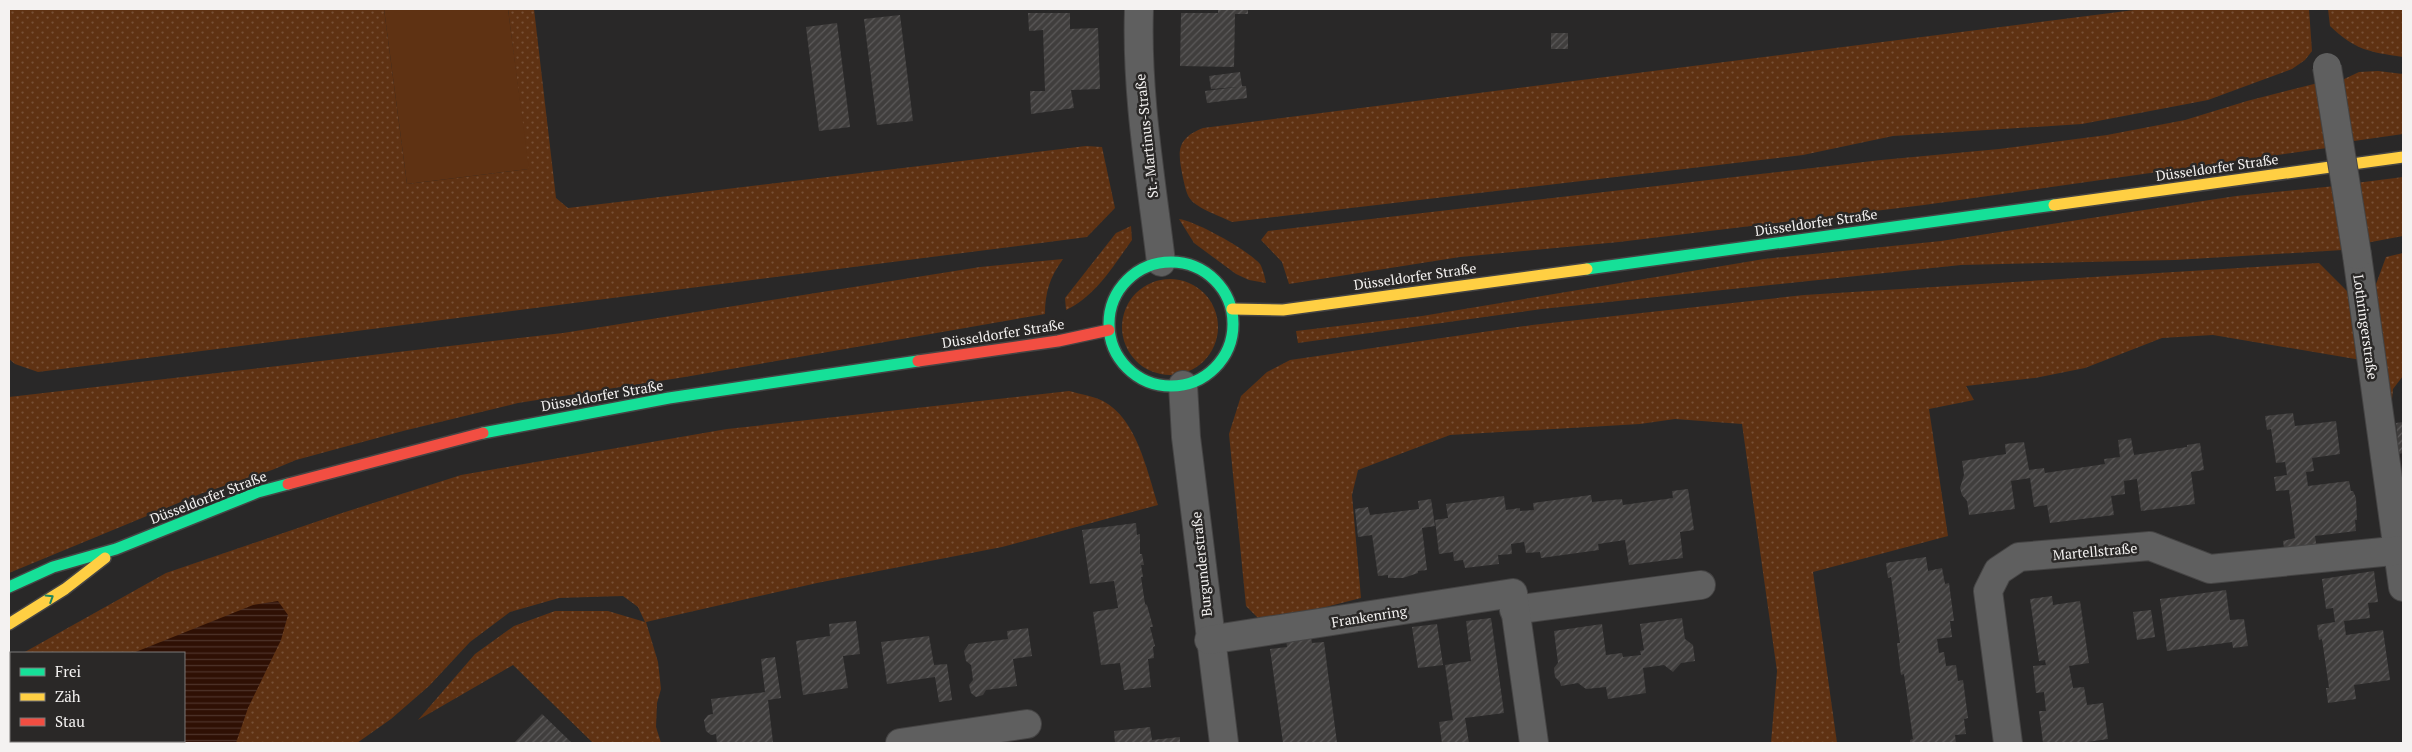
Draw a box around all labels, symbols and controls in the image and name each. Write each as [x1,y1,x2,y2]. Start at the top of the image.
street label: St.-Martinus-Straße [1130,73,1162,199]
street label: Düsseldorfer Straße [2154,149,2280,185]
street label: Düsseldorfer Straße [1753,204,1879,240]
street label: Düsseldorfer Straße [1352,258,1478,294]
street label: Lothringerstraße [2349,273,2383,381]
street label: Düsseldorfer Straße [940,314,1066,352]
street label: Düsseldorfer Straße [539,375,665,415]
street label: Düsseldorfer Straße [147,466,269,528]
street label: Burgunderstraße [1186,510,1216,618]
street label: Martellstraße [2052,538,2138,564]
one-way arrow [45,595,54,604]
street label: Frankenring [1330,601,1409,631]
legend [10,652,185,742]
text: Frei [55,661,81,681]
text: Zäh [55,686,81,706]
text: Stau [55,711,85,731]

